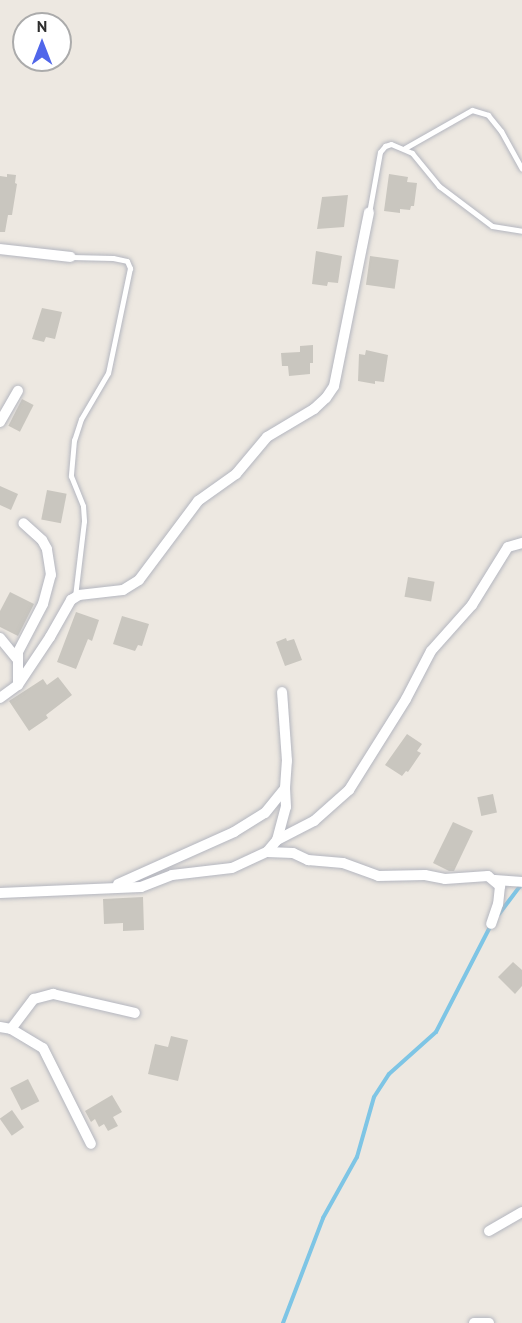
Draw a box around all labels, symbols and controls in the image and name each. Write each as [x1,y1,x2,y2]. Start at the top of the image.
north arrow [12,12,72,72]
text: N [37,16,47,36]

